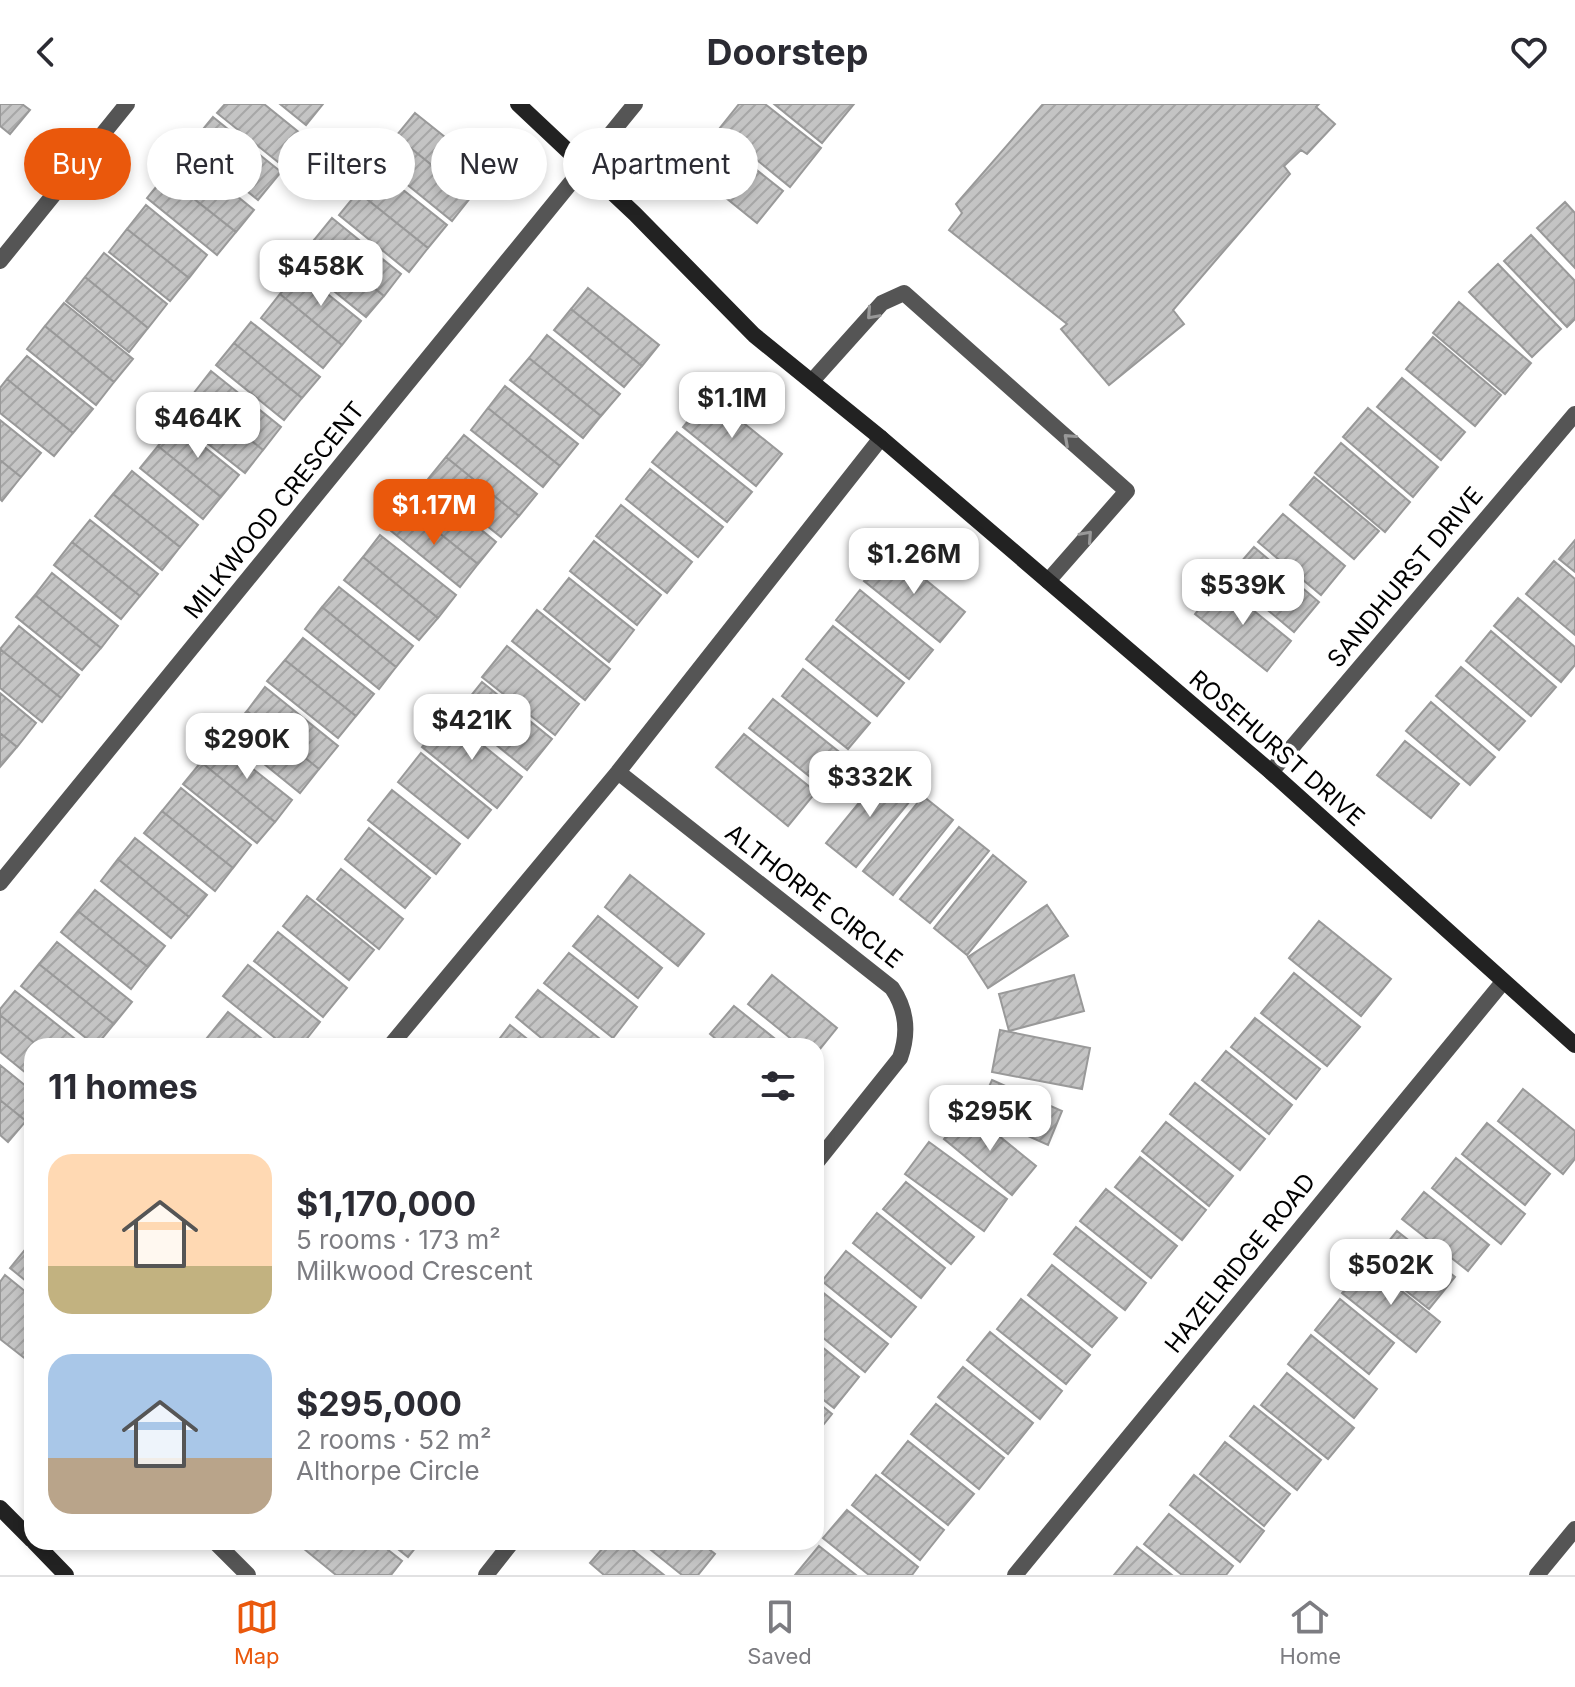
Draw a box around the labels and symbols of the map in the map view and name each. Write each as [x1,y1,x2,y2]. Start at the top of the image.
pin: $458K [265,240,377,308]
one-way arrow [867,305,881,320]
pin: $1.1M [676,372,788,440]
pin: $464K [142,392,254,460]
street label: MILKWOOD CRESCENT [178,396,370,624]
one-way arrow [1063,435,1078,449]
pin: $1.17M [369,479,499,547]
street label: SANDHURST DRIVE [1321,481,1489,673]
pin: $1.26M [849,528,979,596]
one-way arrow [1078,530,1092,545]
pin: $539K [1187,559,1299,627]
street label: ROSEHURST DRIVE [1183,664,1371,832]
pin: $421K [416,694,528,762]
pin: $290K [191,713,303,781]
pin: $332K [814,751,926,819]
street label: ALTHORPE CIRCLE [720,818,908,974]
pin: $295K [934,1085,1046,1153]
street label: HAZELRIDGE ROAD [1159,1167,1321,1359]
pin: $502K [1335,1239,1447,1307]

